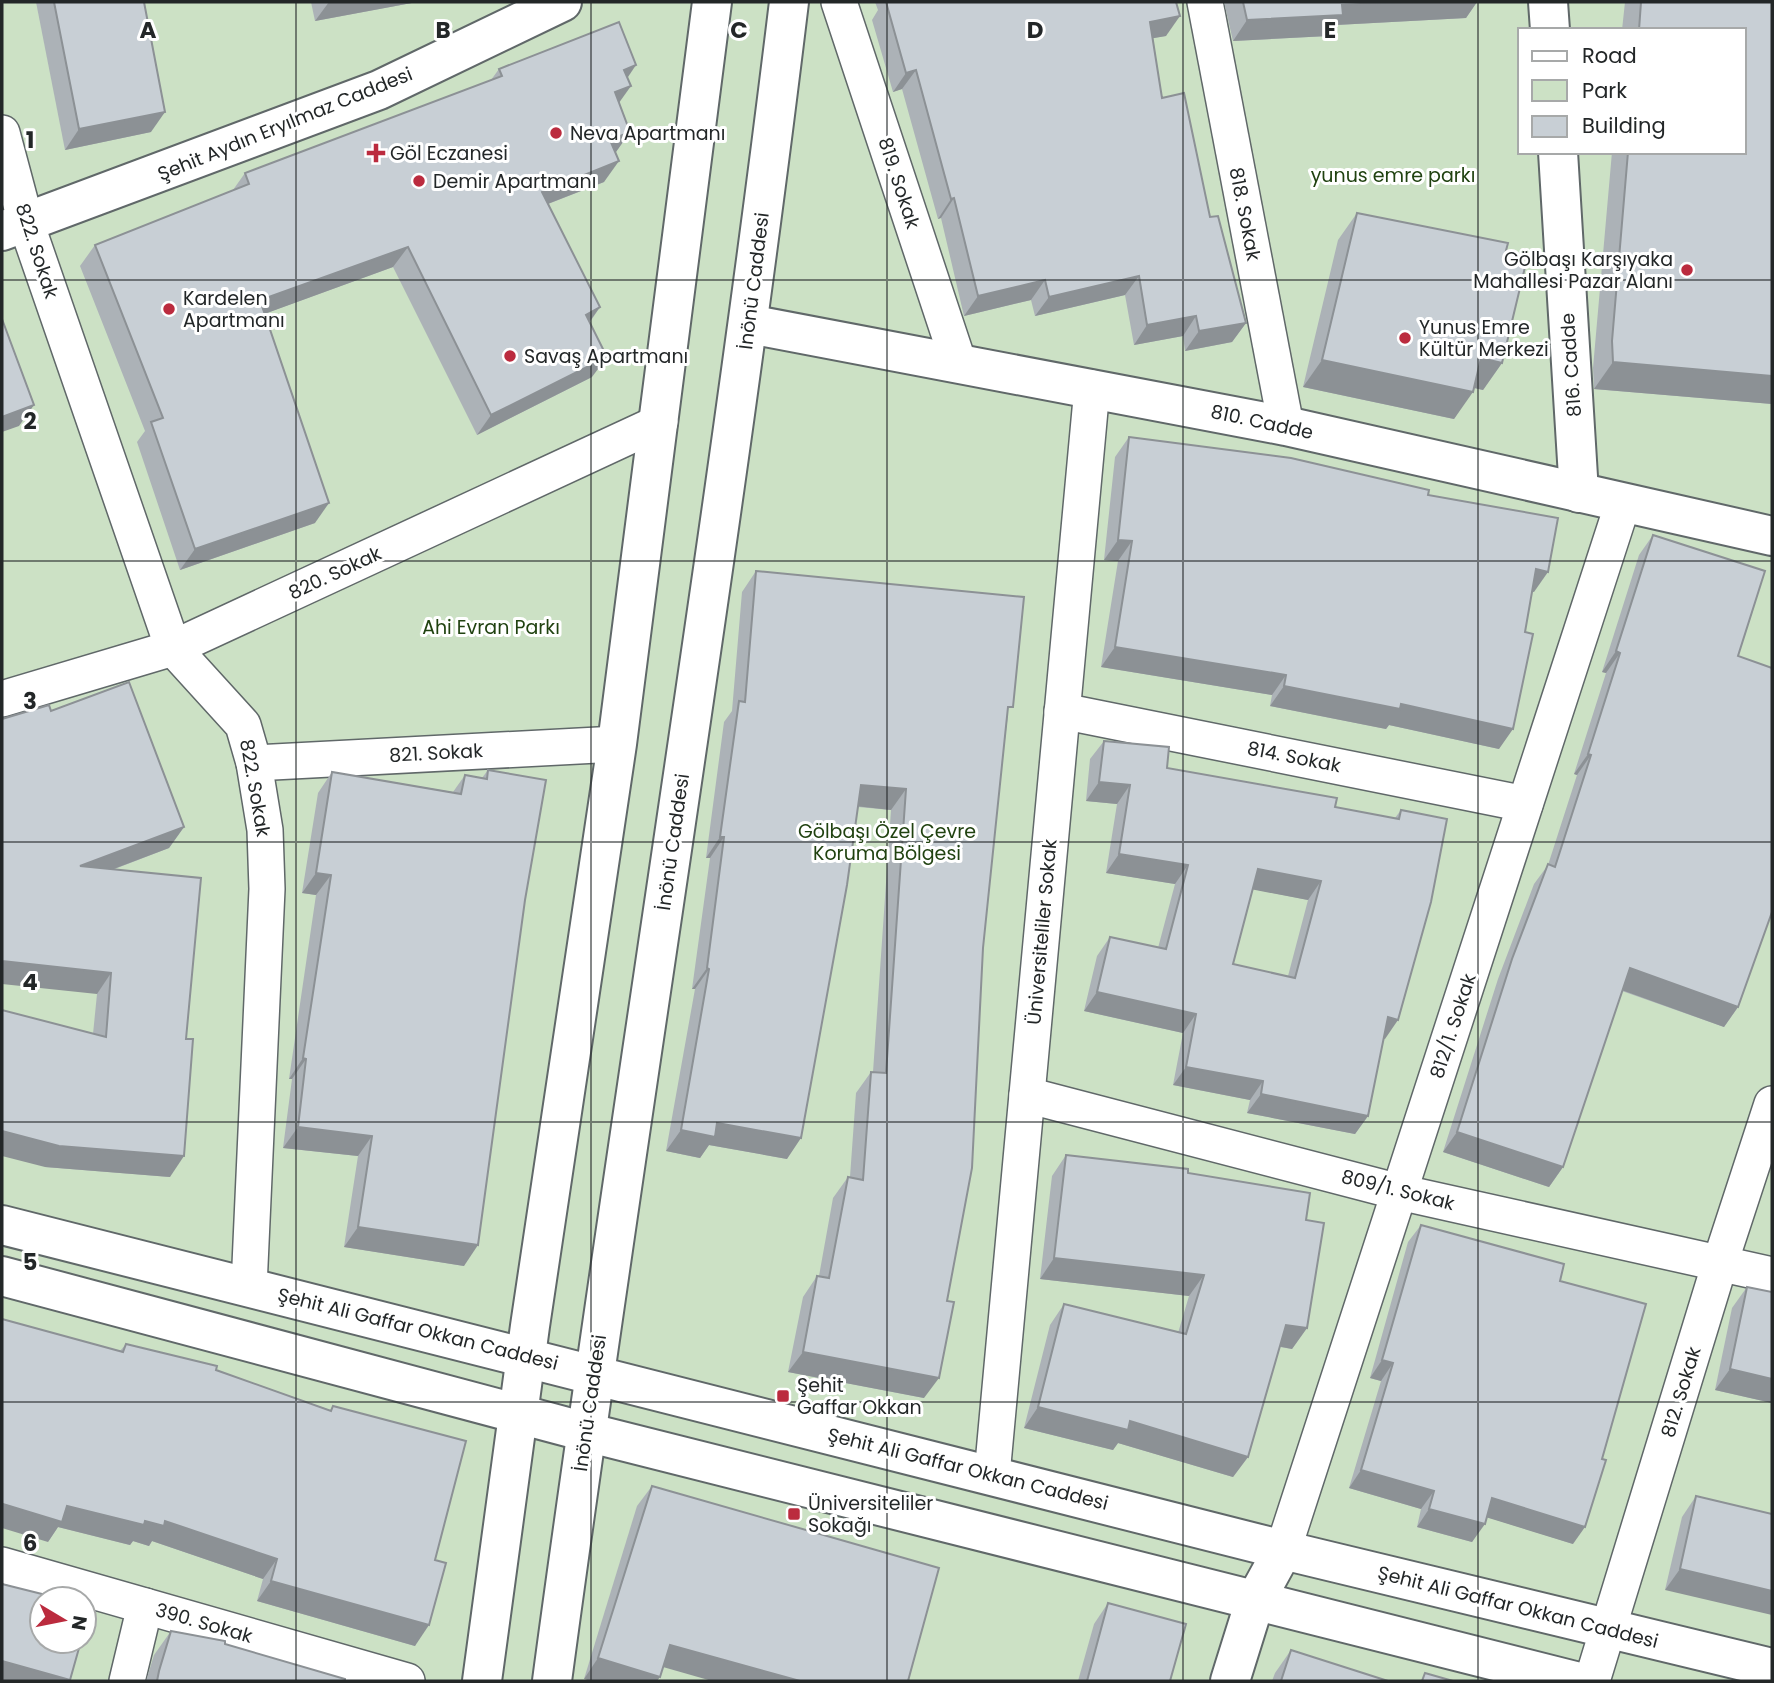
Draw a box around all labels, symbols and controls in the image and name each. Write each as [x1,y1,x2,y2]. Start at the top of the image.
text: A [140,14,157,46]
text: B [435,14,451,46]
text: C [730,14,748,46]
text: D [1027,14,1043,46]
text: E [1324,14,1336,46]
legend [1518,28,1746,154]
text: Road [1582,41,1637,70]
street label: Şehit Aydın Eryılmaz Caddesi [154,60,416,188]
text: Park [1582,76,1627,105]
text: Building [1582,111,1666,140]
place label: Neva Apartmanı [570,120,725,147]
text: 1 [26,124,34,156]
marker: Neva Apartmanı [548,125,564,141]
street label: 819. Sokak [872,134,927,232]
place label: Göl Eczanesi [390,140,508,167]
marker: Göl Eczanesi [368,145,384,161]
park label: yunus emre parkı [1311,162,1475,189]
street label: 818. Sokak [1223,165,1267,263]
place label: Demir Apartmanı [433,168,596,195]
marker: Demir Apartmanı [411,173,427,189]
street label: 822. Sokak [9,200,65,302]
street label: İnönü Caddesi [732,211,776,351]
place label: Gölbaşı Karşıyaka Mahallesi Pazar Alanı [1473,246,1673,295]
marker: Gölbaşı Karşıyaka Mahallesi Pazar Alanı [1679,262,1695,278]
place label: Kardelen Apartmanı [183,285,285,334]
marker: Kardelen Apartmanı [161,301,177,317]
street label: 816. Cadde [1554,312,1588,418]
place label: Yunus Emre Kültür Merkezi [1419,314,1549,363]
marker: Yunus Emre Kültür Merkezi [1397,330,1413,346]
place label: Savaş Apartmanı [524,343,688,370]
marker: Savaş Apartmanı [502,348,518,364]
street label: 810. Cadde [1208,398,1316,446]
text: 2 [23,405,37,437]
street label: 820. Sokak [284,540,386,606]
park label: Ahi Evran Parkı [422,614,560,641]
text: 3 [23,685,37,717]
street label: 814. Sokak [1245,735,1343,779]
street label: 822. Sokak [233,737,277,839]
street label: 821. Sokak [388,737,484,769]
street label: İnönü Caddesi [650,772,696,912]
park label: Gölbaşı Özel Çevre Koruma Bölgesi [798,818,976,867]
street label: Üniversiteliler Sokak [1020,838,1064,1026]
text: 4 [22,966,38,998]
street label: 812/1. Sokak [1423,970,1483,1082]
street label: 809/1. Sokak [1339,1163,1458,1217]
text: 5 [23,1246,37,1278]
street label: Şehit Ali Gaffar Okkan Caddesi [275,1281,561,1377]
street label: İnönü Caddesi [567,1333,613,1473]
street label: 812. Sokak [1654,1343,1708,1441]
place label: Şehit Gaffar Okkan [797,1372,922,1421]
marker: Şehit Gaffar Okkan [775,1388,791,1404]
street label: Şehit Ali Gaffar Okkan Caddesi [825,1421,1111,1517]
place label: Üniversiteliler Sokağı [808,1490,933,1539]
marker: Üniversiteliler Sokağı [786,1506,802,1522]
text: 6 [23,1527,37,1559]
street label: Şehit Ali Gaffar Okkan Caddesi [1375,1559,1661,1655]
north arrow [28,1585,98,1655]
street label: 390. Sokak [152,1596,256,1650]
text: N [65,1613,94,1632]

